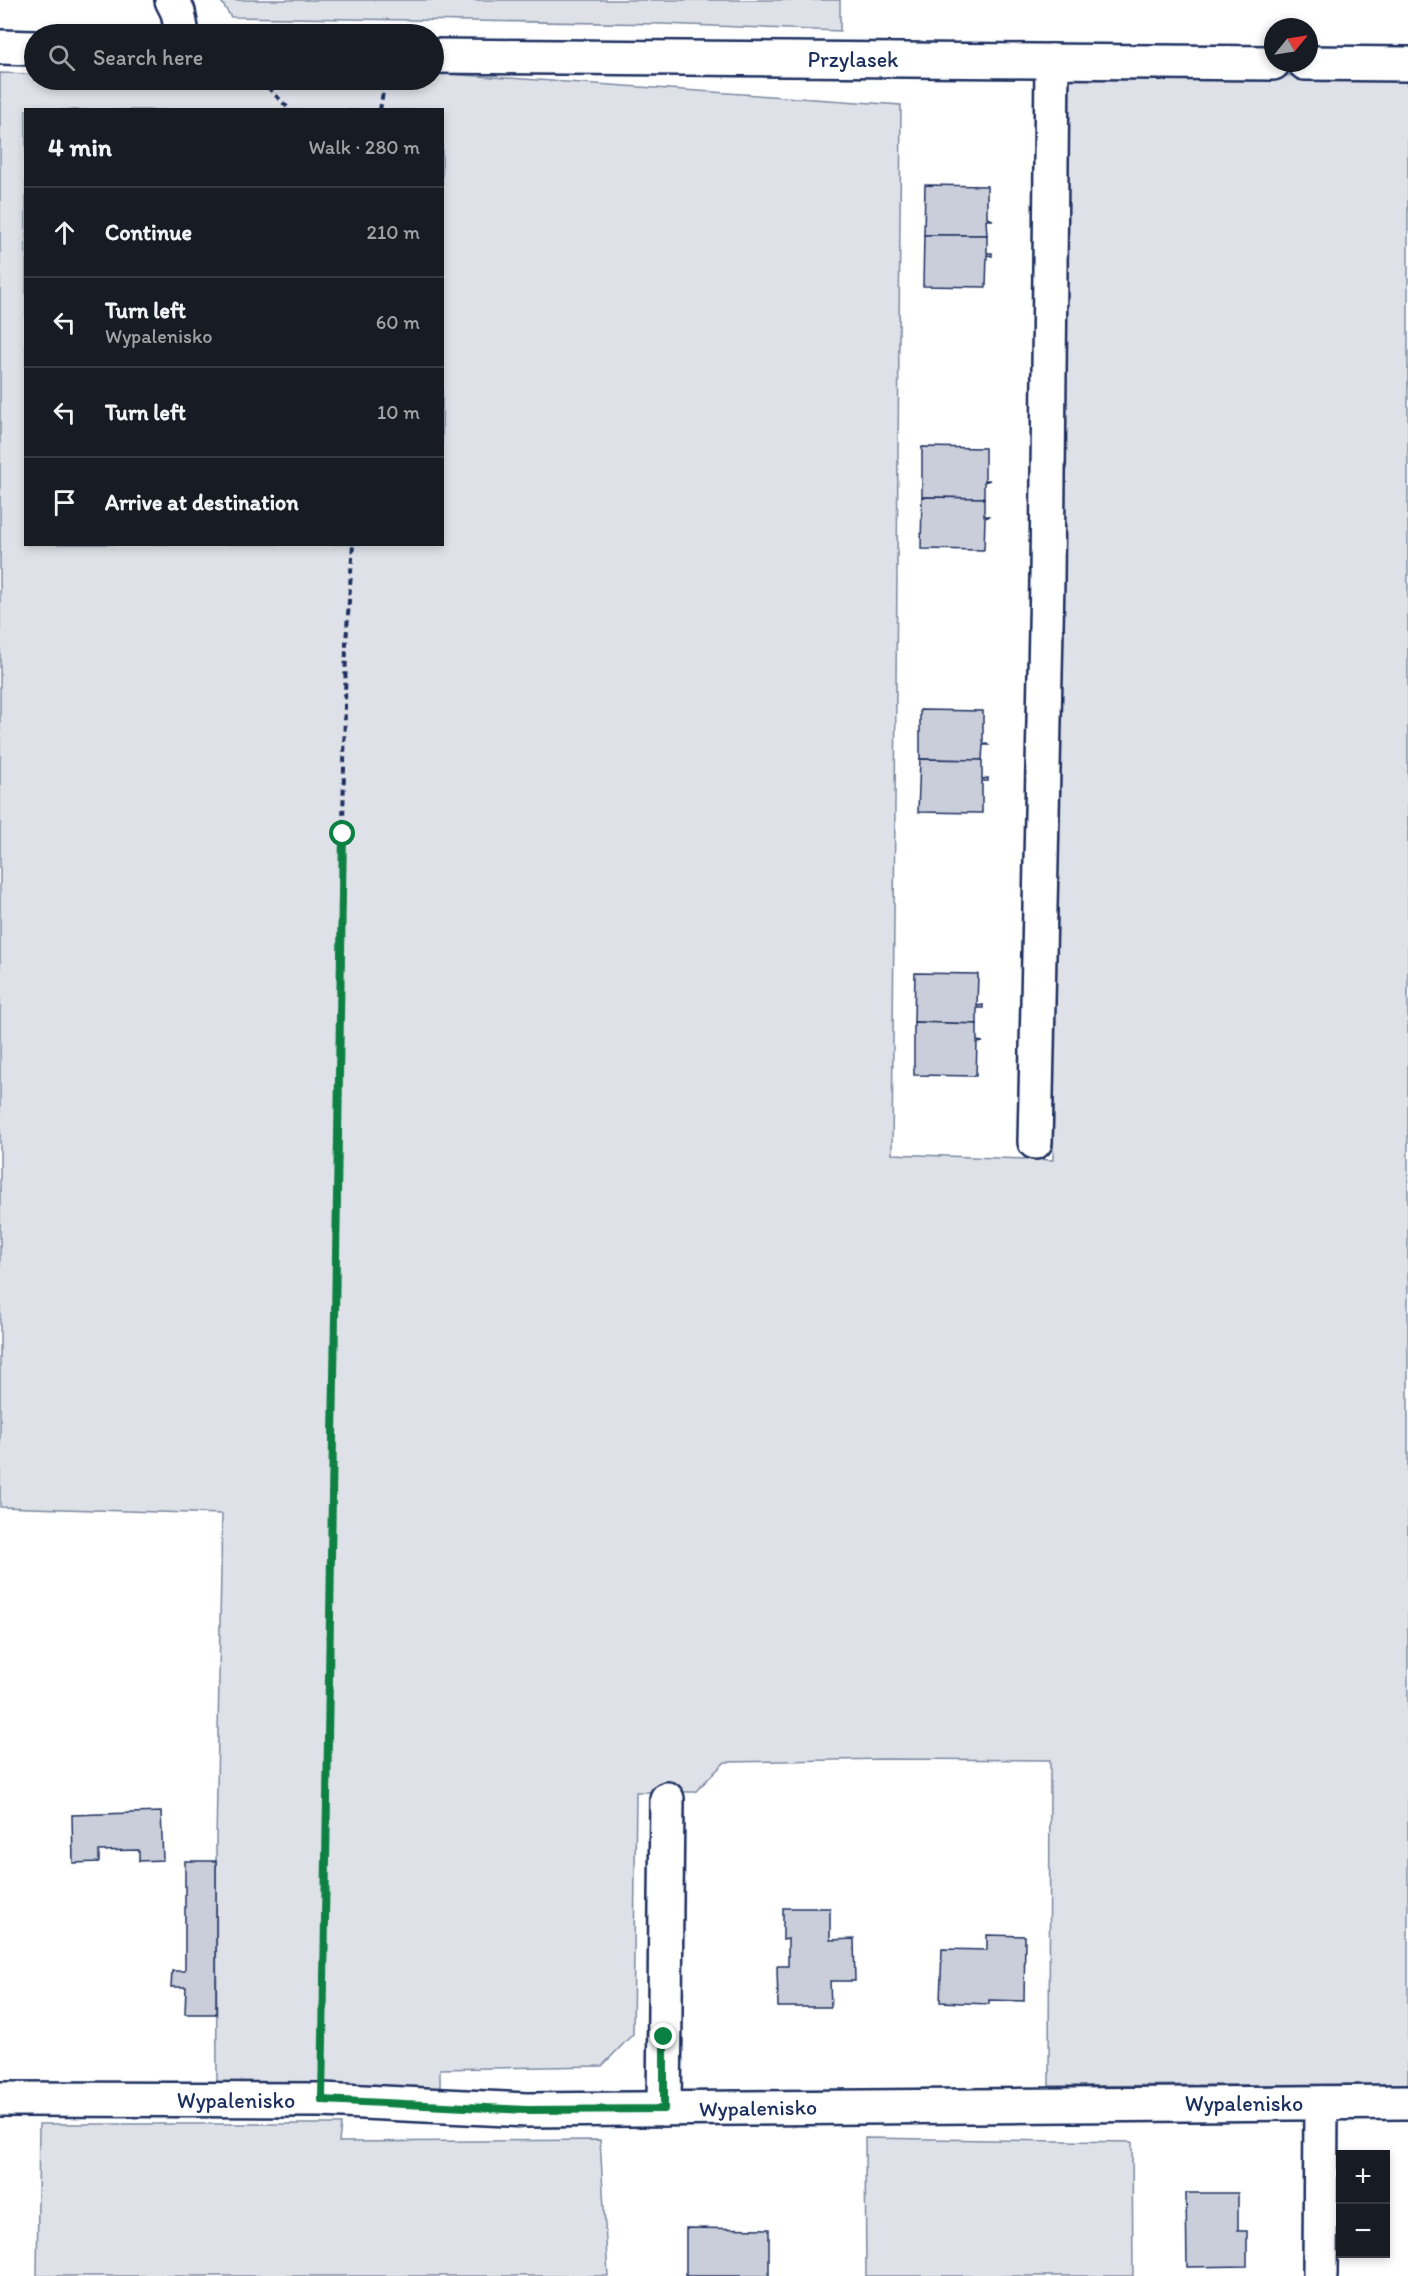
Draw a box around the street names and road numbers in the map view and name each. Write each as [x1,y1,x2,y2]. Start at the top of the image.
street label: Przylasek [807,46,899,73]
street label: Wypalenisko [177,2087,295,2114]
street label: Wypalenisko [1185,2090,1303,2117]
street label: Wypalenisko [699,2093,817,2123]

